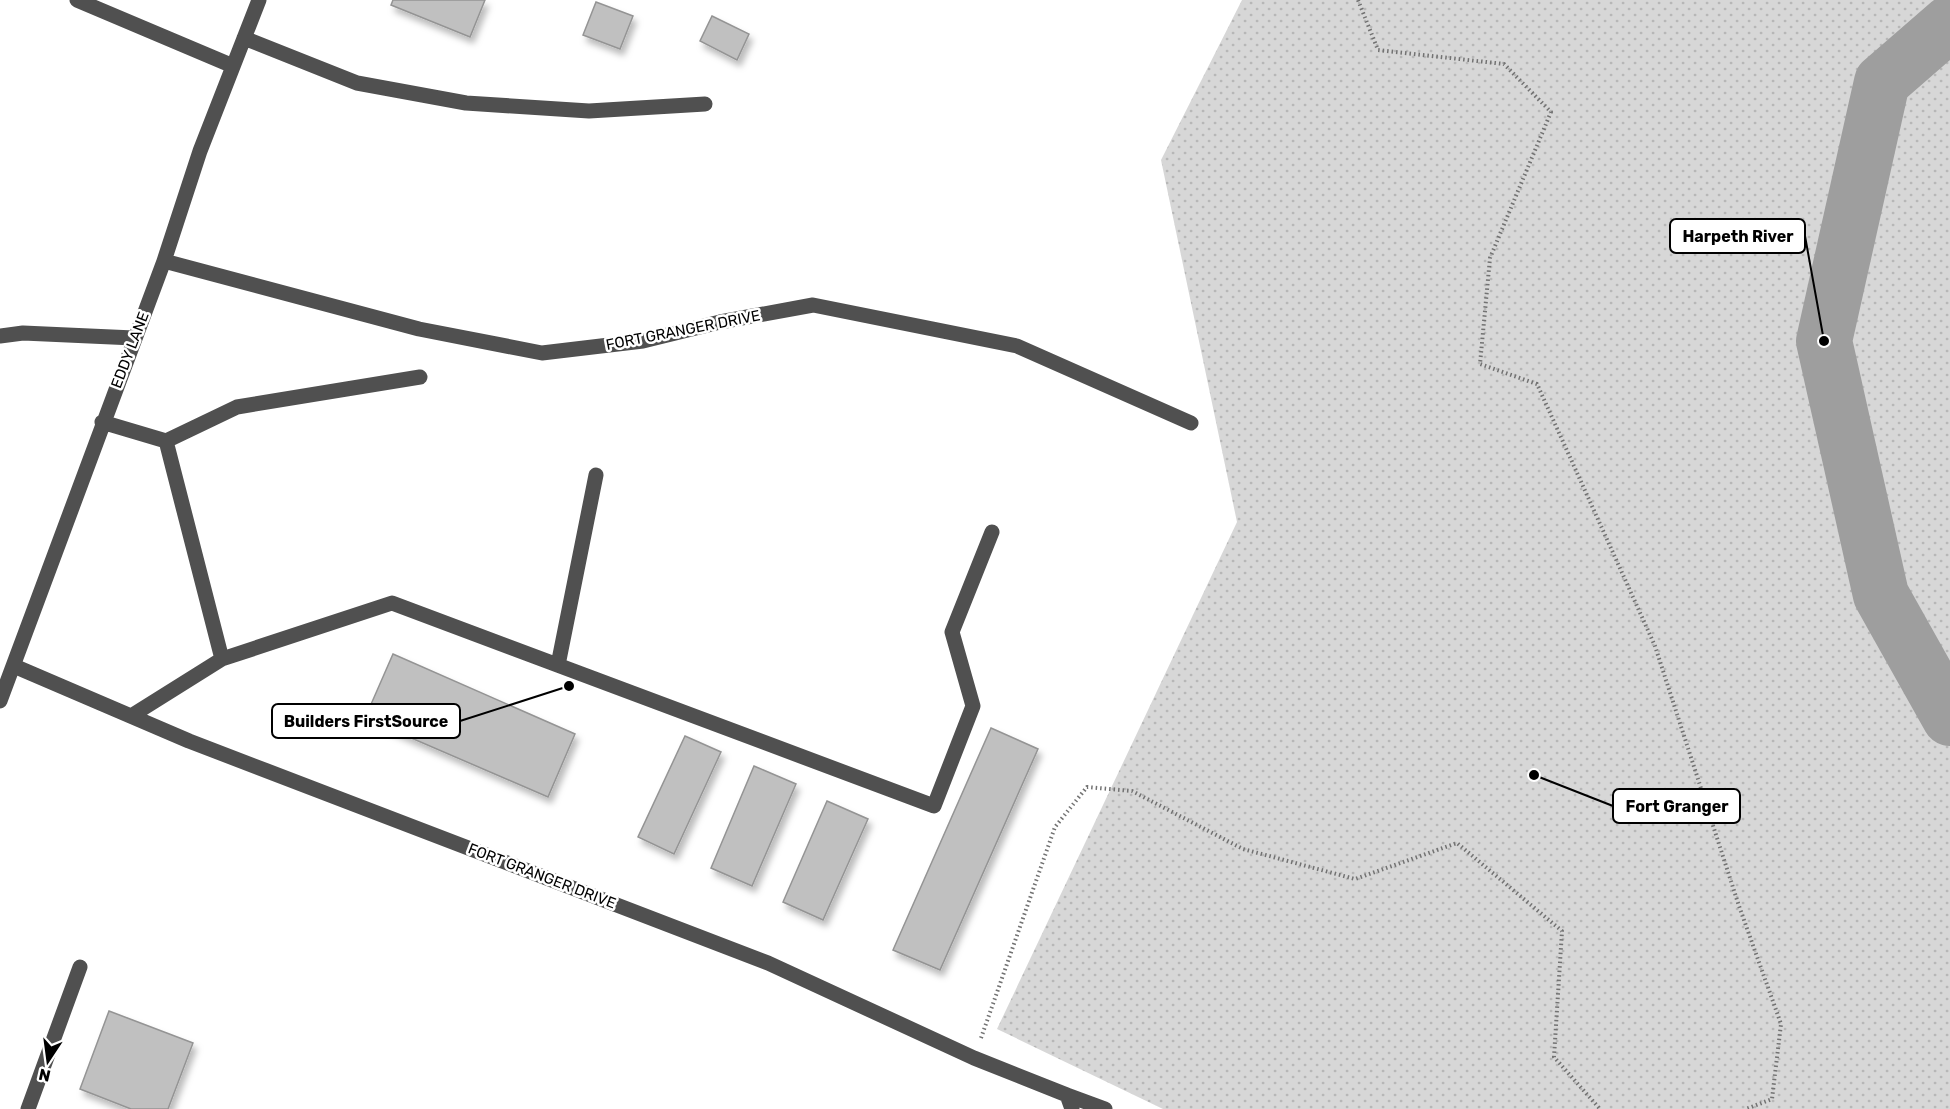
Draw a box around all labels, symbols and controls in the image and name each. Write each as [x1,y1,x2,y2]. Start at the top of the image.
callout: Harpeth River [1670,219,1805,253]
text: Harpeth River [1682,227,1794,246]
street label: FORT GRANGER DRIVE [604,306,762,354]
street label: EDDY LANE [107,309,153,391]
callout: Builders FirstSource [272,704,460,738]
text: Builders FirstSource [284,712,448,731]
callout: Fort Granger [1613,789,1740,823]
text: Fort Granger [1626,797,1729,816]
street label: FORT GRANGER DRIVE [465,839,619,913]
north arrow [18,1031,78,1091]
text: N [37,1065,52,1086]

